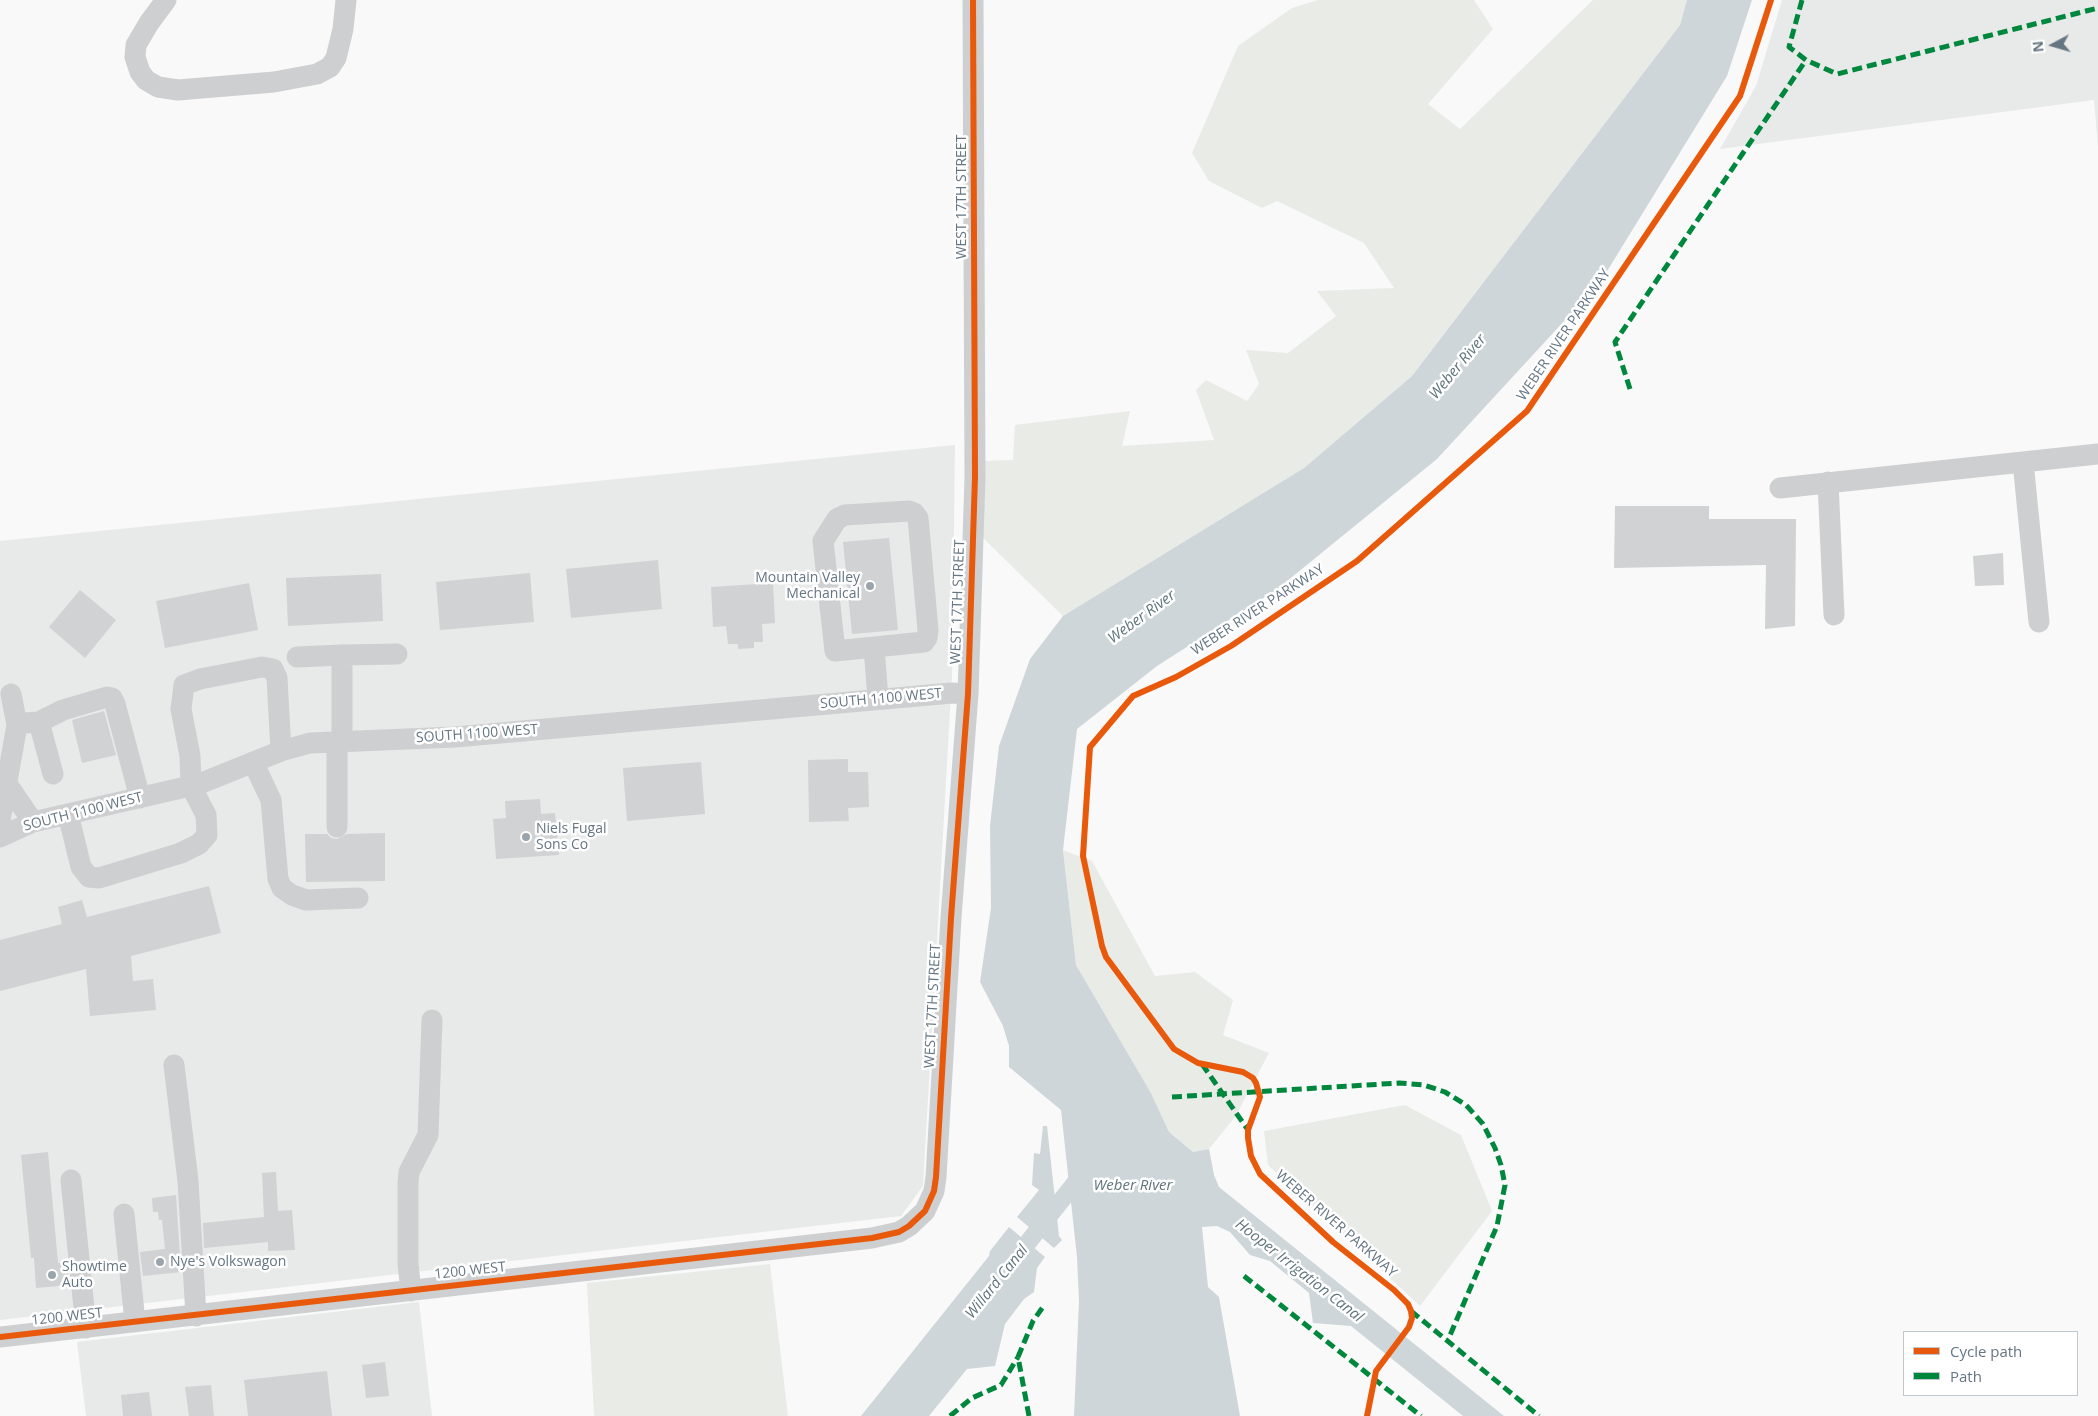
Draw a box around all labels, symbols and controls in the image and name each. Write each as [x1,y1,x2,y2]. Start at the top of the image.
north arrow [2028,20,2078,70]
text: N [2028,40,2048,53]
street label: WEST 17TH STREET [954,135,970,259]
street label: WEBER RIVER PARKWAY [1514,266,1614,404]
water label: Weber River [1426,331,1490,403]
street label: WEST 17TH STREET [947,539,969,665]
street label: WEBER RIVER PARKWAY [1188,561,1328,659]
place label: Mountain Valley Mechanical [755,570,860,602]
marker: Mountain Valley Mechanical [864,580,876,592]
water label: Weber River [1105,587,1179,647]
street label: SOUTH 1100 WEST [819,685,943,713]
street label: SOUTH 1100 WEST [415,721,539,747]
street label: SOUTH 1100 WEST [22,789,144,835]
place label: Niels Fugal Sons Co [536,821,607,854]
marker: Niels Fugal Sons Co [520,831,532,843]
street label: WEST 17TH STREET [921,943,945,1069]
street label: WEBER RIVER PARKWAY [1272,1167,1400,1281]
water label: Weber River [1094,1177,1172,1195]
water label: Hooper Irrigation Canal [1232,1216,1366,1326]
water label: Willard Canal [962,1242,1032,1322]
place label: Nye's Volkswagon [170,1254,286,1270]
marker: Nye's Volkswagon [154,1256,166,1268]
place label: Showtime Auto [62,1259,127,1292]
street label: 1200 WEST [433,1259,507,1283]
marker: Showtime Auto [46,1269,58,1281]
street label: 1200 WEST [30,1305,104,1329]
legend [1903,1331,2078,1396]
text: Cycle path [1950,1341,2022,1361]
text: Path [1950,1366,1982,1386]

